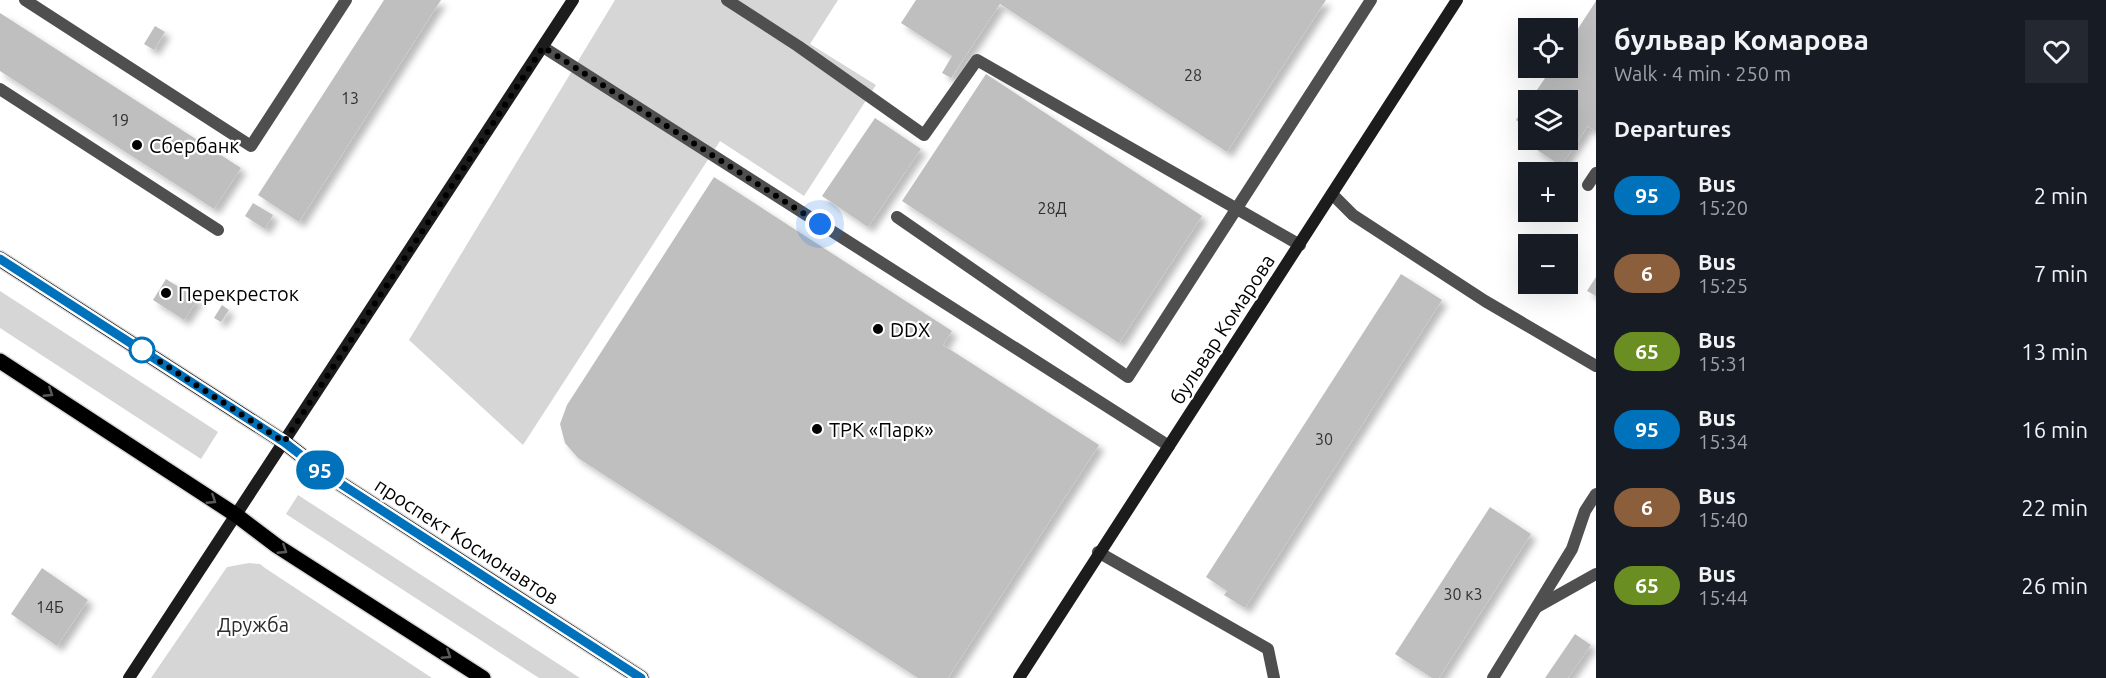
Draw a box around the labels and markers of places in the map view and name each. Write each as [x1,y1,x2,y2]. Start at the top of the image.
place label: Сбербанк [149,134,240,157]
marker: Сбербанк [130,138,144,152]
place label: Перекресток [178,282,299,305]
marker: Перекресток [159,286,173,300]
place label: DDX [890,318,930,341]
marker: DDX [871,322,885,336]
unlabelled marker [129,337,155,363]
place label: ТРК «Парк» [829,418,934,441]
marker: ТРК «Парк» [810,422,824,436]

